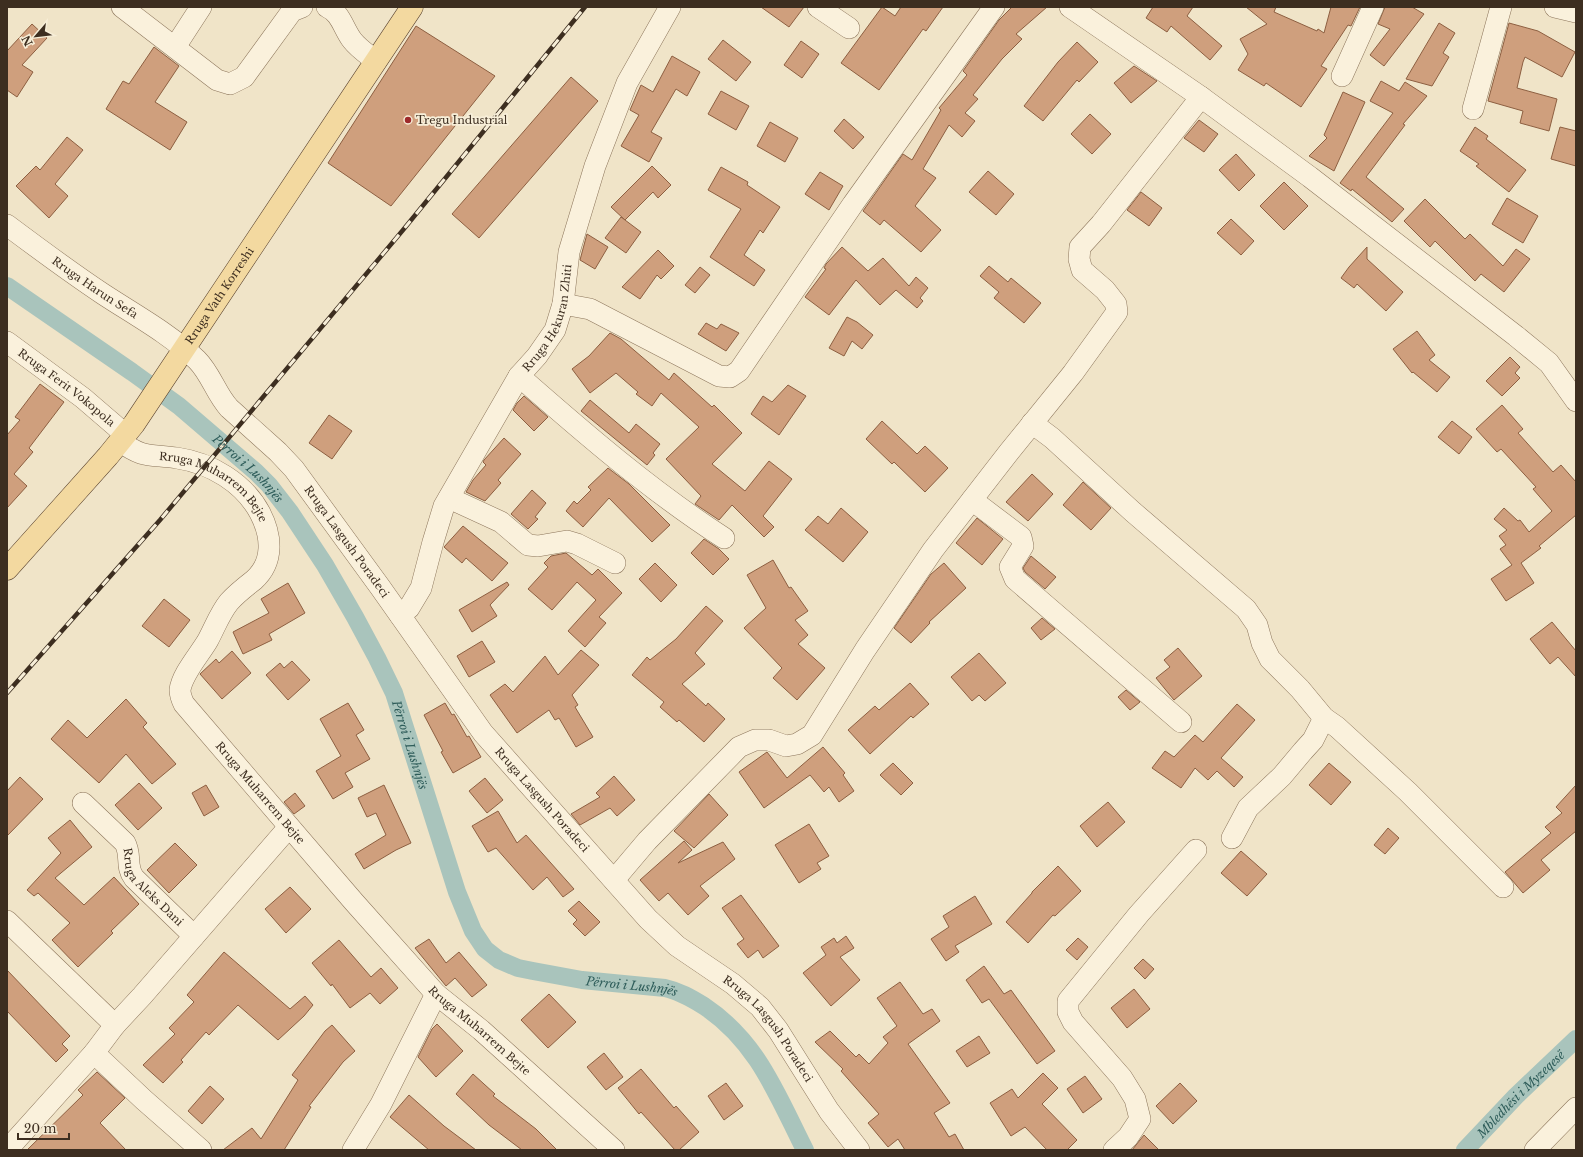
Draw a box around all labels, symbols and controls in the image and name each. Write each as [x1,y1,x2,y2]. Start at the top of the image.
north arrow [16,16,56,56]
text: N [18,32,36,49]
place label: Tregu Industrial [416,113,508,127]
marker: Tregu Industrial [403,115,413,125]
street label: Rruga Vath Korreshi [182,244,257,347]
street label: Rruga Harun Sefa [49,254,141,322]
street label: Rruga Hekuran Zhiti [519,263,575,374]
street label: Rruga Ferit Vokopola [15,346,119,430]
water label: Përroi i Lushnjës [209,430,287,506]
street label: Rruga Muharrem Bejte [159,449,270,524]
street label: Rruga Lasgush Poradeci [301,483,392,600]
water label: Përroi i Lushnjës [389,697,432,792]
street label: Rruga Muharrem Bejte [213,739,308,847]
street label: Rruga Lasgush Poradeci [492,744,592,855]
street label: Rruga Aleks Dani [121,847,186,929]
street label: Rruga Lasgush Poradeci [720,972,816,1085]
water label: Përroi i Lushnjës [584,973,681,999]
street label: Rruga Muharrem Bejte [425,983,534,1078]
water label: Mbledhësi i Myzeqesë [1473,1046,1568,1141]
scale bar [18,1115,69,1141]
text: 20 m [24,1121,56,1136]

